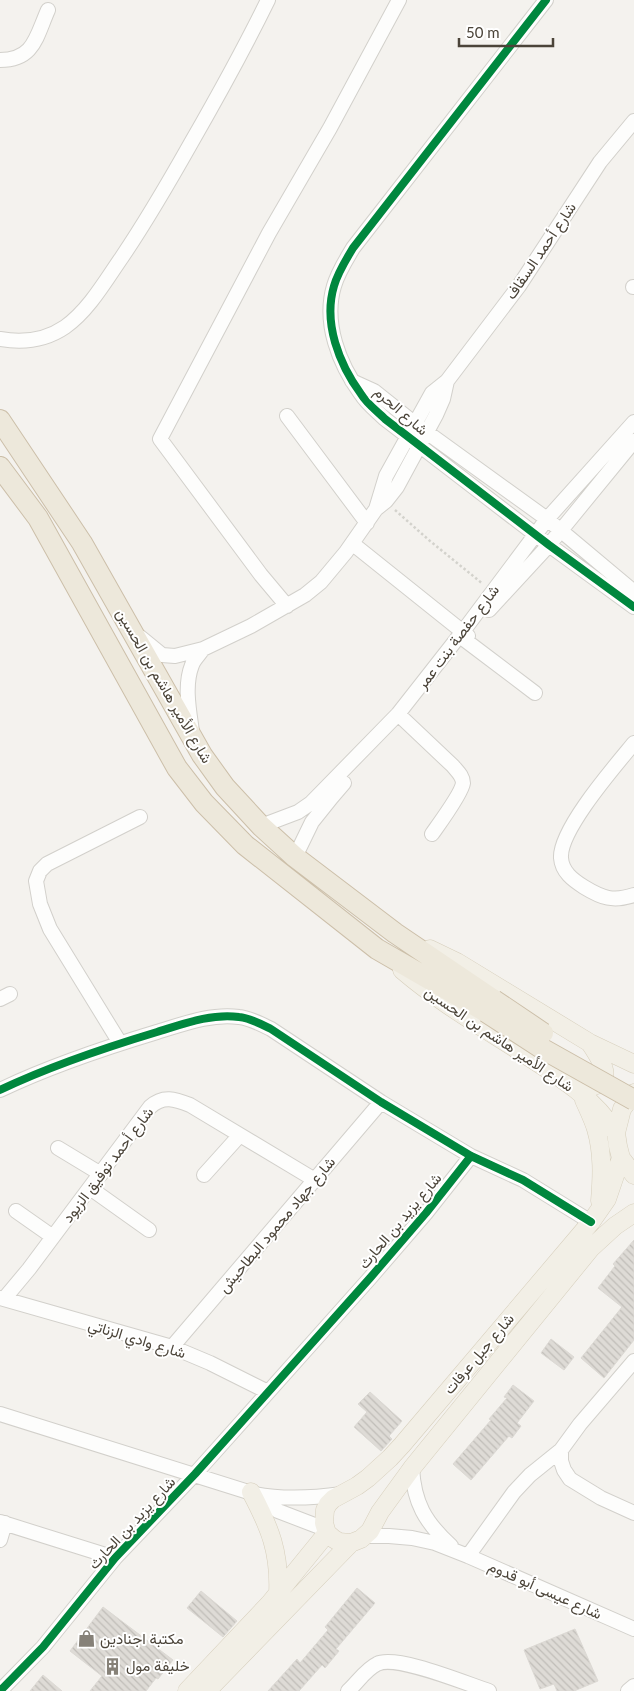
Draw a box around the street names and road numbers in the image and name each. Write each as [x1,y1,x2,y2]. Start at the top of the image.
street label: شارع أحمد السقاف [501,199,582,304]
street label: شارع الحرم [369,382,432,441]
street label: شارع حفصة بنت عمر [412,581,505,695]
street label: شارع الأمير هاشم بن الحسين [111,605,217,768]
street label: شارع الأمير هاشم بن الحسين [420,982,578,1097]
street label: شارع أحمد توفيق الزيود [58,1103,159,1227]
street label: شارع جهاد محمود البطاحيش [214,1153,341,1298]
street label: شارع يزيد بن الحارث [354,1169,447,1274]
street label: شارع جبل عرفات [439,1309,520,1399]
street label: شارع وادي الزناتي [85,1315,188,1366]
street label: شارع يزيد بن الحارث [84,1472,181,1574]
street label: شارع عيسى أبو قدوم [485,1556,605,1625]

